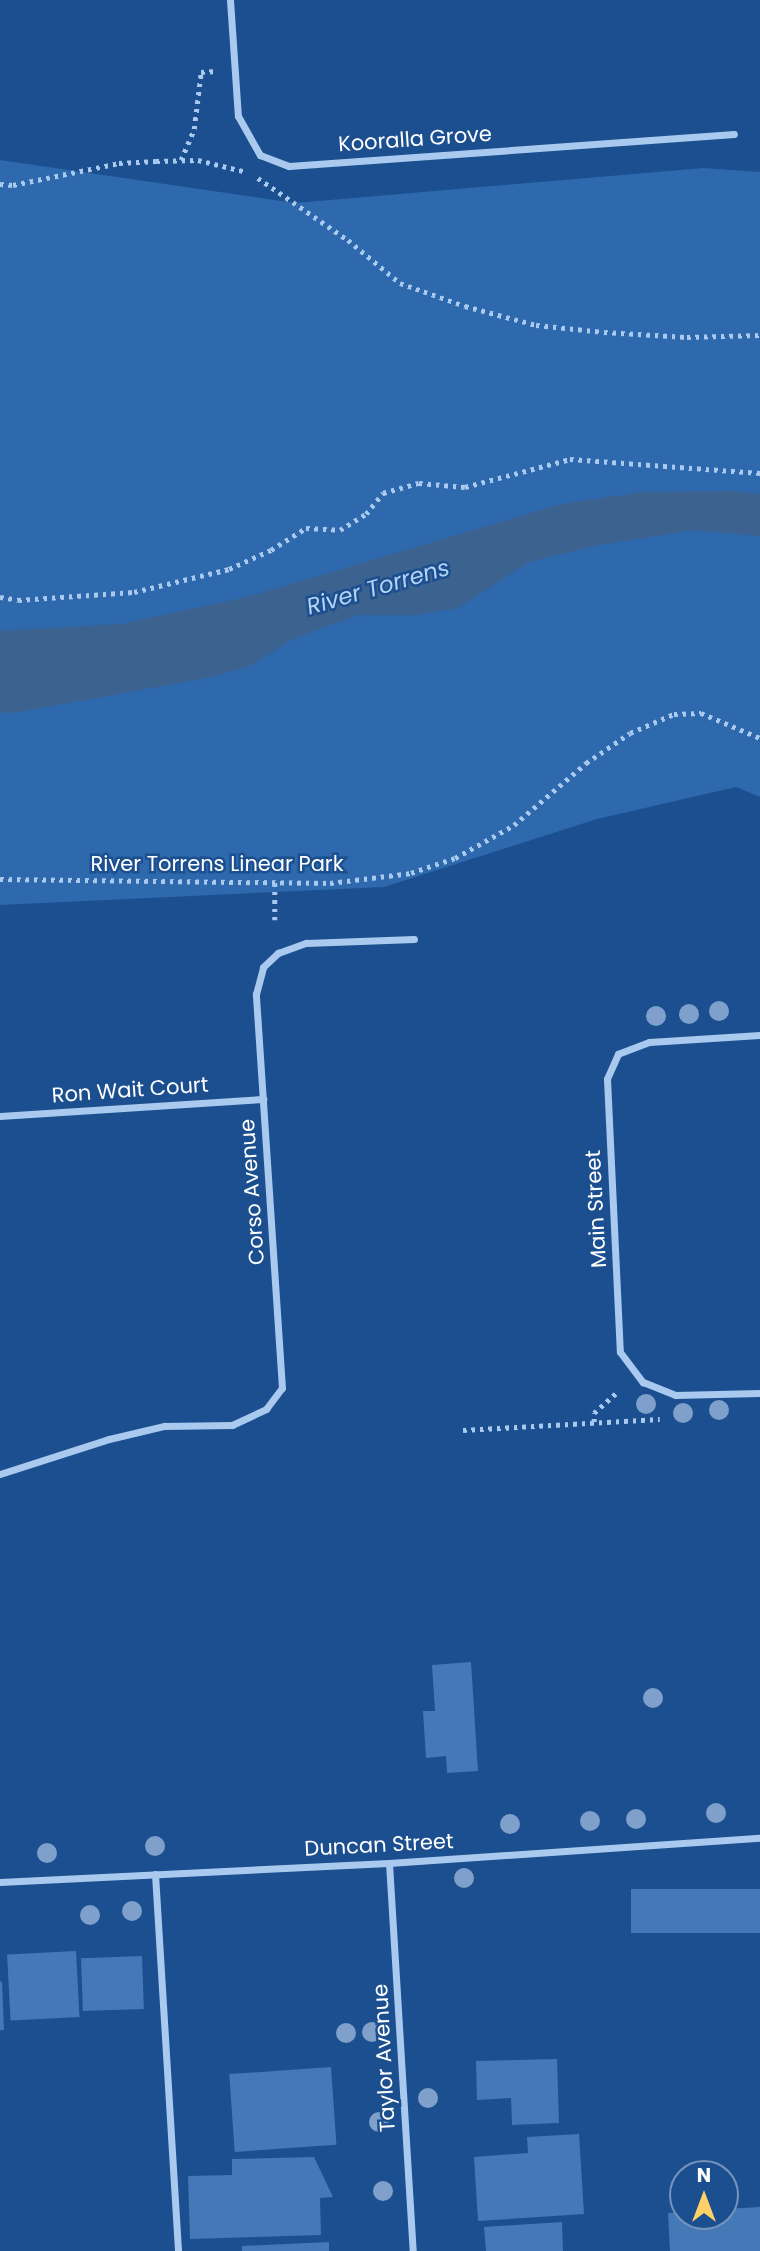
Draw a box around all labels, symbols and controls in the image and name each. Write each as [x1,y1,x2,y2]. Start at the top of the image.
street label: Kooralla Grove [337,121,493,157]
water label: River Torrens [303,553,453,621]
street label: River Torrens Linear Park [90,851,344,877]
street label: Ron Wait Court [51,1072,209,1108]
street label: Corso Avenue [234,1118,270,1266]
street label: Main Street [580,1149,612,1269]
street label: Duncan Street [304,1829,454,1861]
street label: Taylor Avenue [368,1983,400,2133]
north arrow [669,2160,739,2230]
text: N [697,2162,711,2189]

